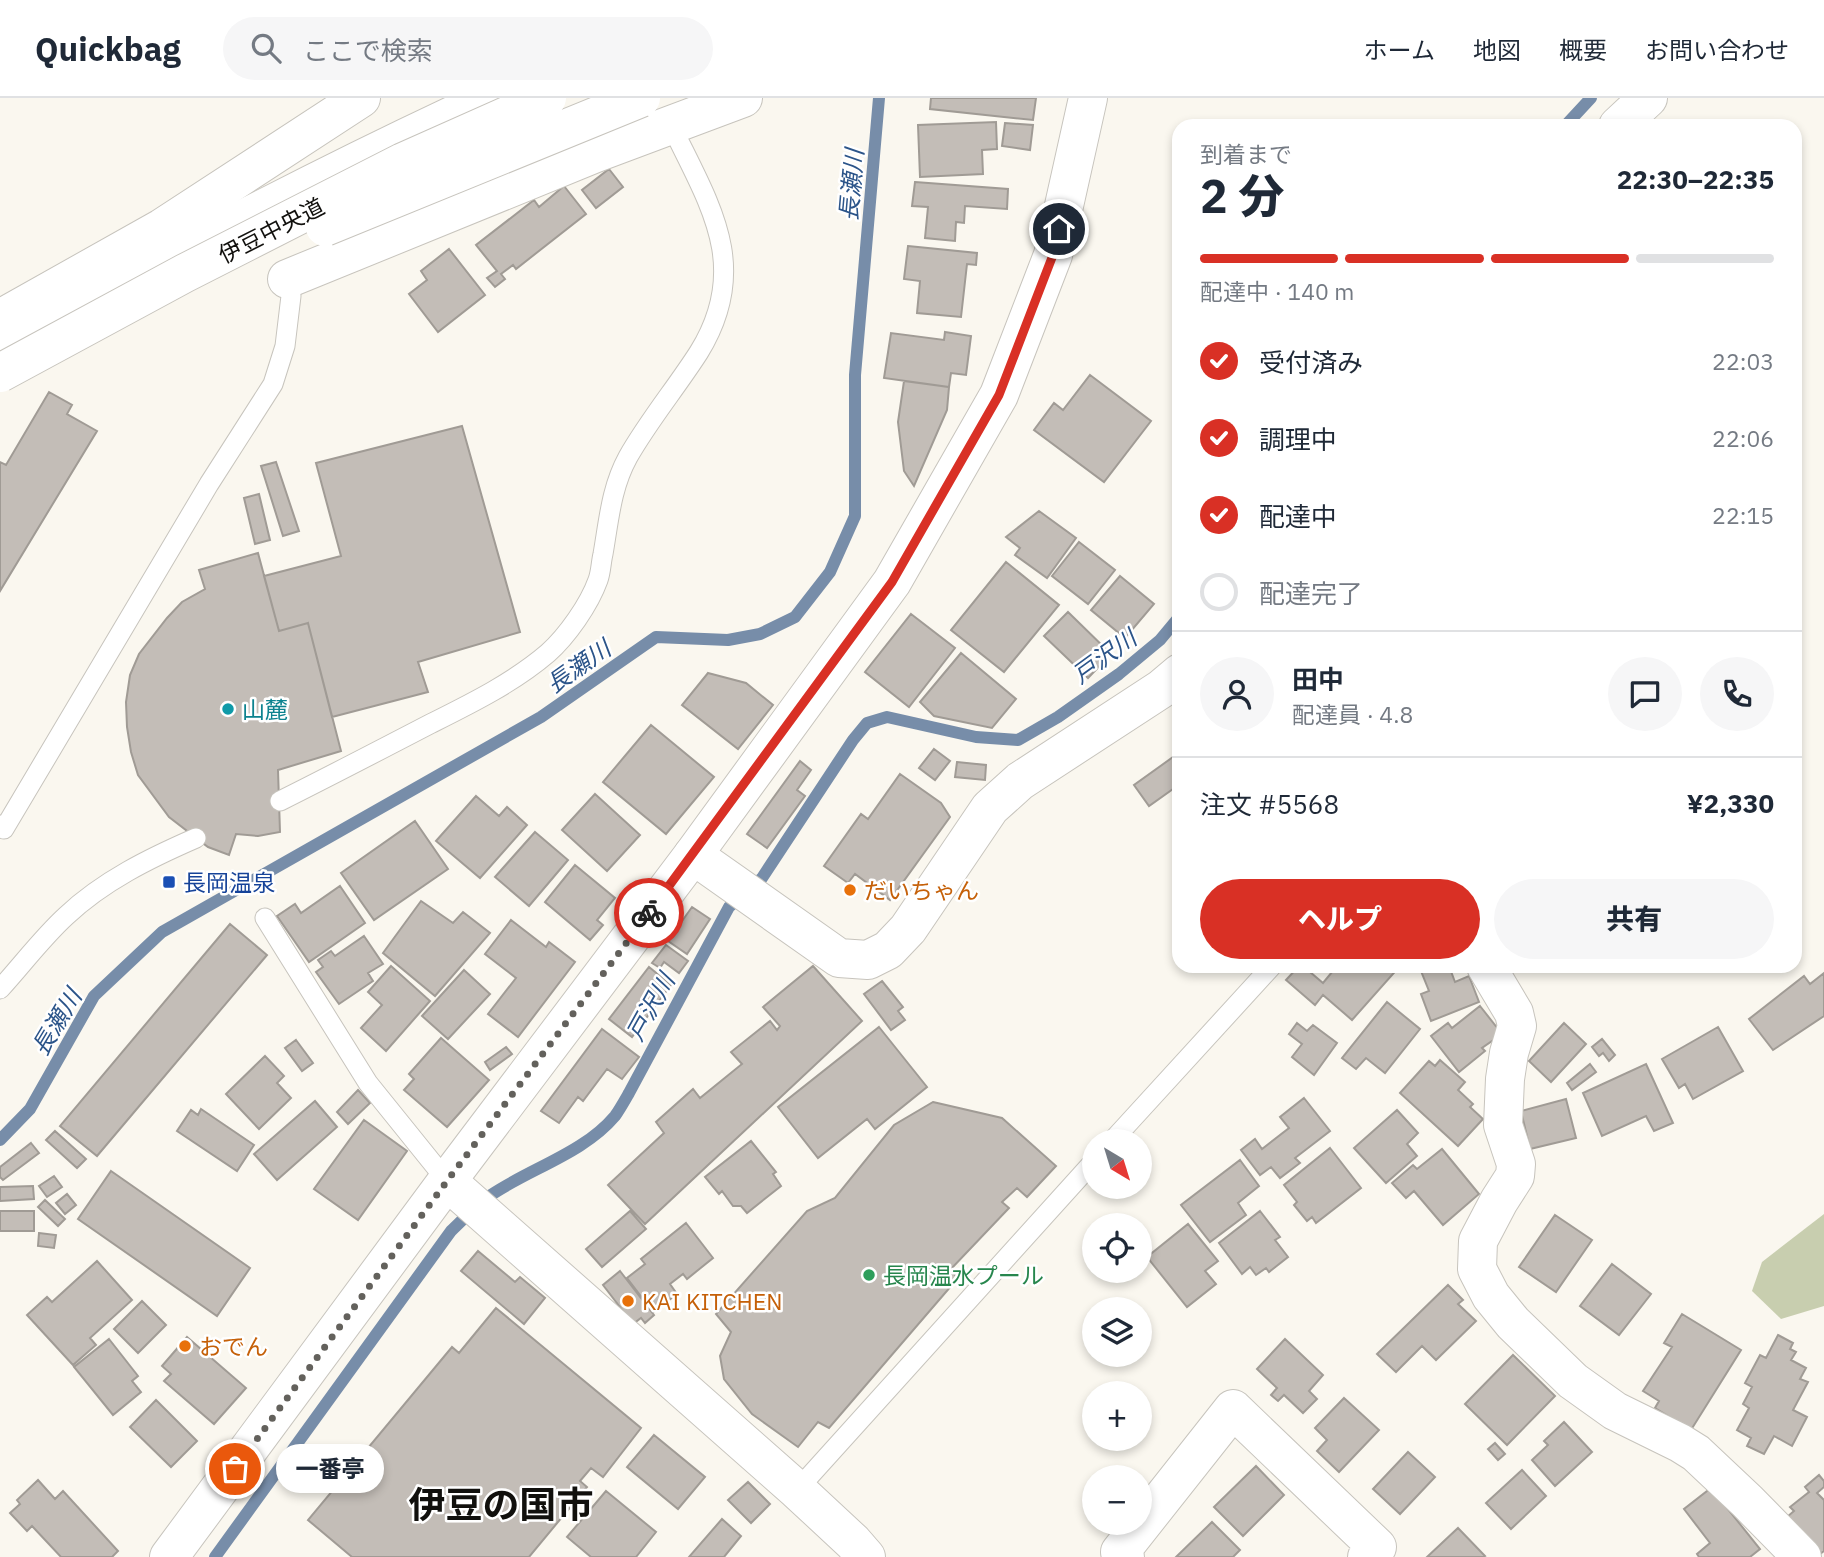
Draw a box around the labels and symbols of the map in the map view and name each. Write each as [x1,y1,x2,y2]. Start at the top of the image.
water label: 長瀬川 [832,145,870,222]
street label: 伊豆中央道 [213,191,329,269]
pin [1029,199,1089,259]
water label: 戸沢川 [1065,620,1145,690]
water label: 長瀬川 [539,631,619,700]
place label: 山麓 [242,694,288,724]
marker: 山麓 [220,701,236,717]
place label: 長岡温泉 [183,867,275,897]
marker: 長岡温泉 [161,874,177,890]
place label: だいちゃん [864,875,979,905]
courier [614,878,684,948]
marker: だいちゃん [842,882,858,898]
water label: 戸沢川 [619,965,683,1046]
water label: 長瀬川 [24,980,90,1061]
north arrow [1082,1129,1152,1199]
place label: 長岡温水プール [883,1260,1044,1290]
marker: 長岡温水プール [861,1267,877,1283]
place label: KAI KITCHEN [642,1286,782,1316]
marker: KAI KITCHEN [620,1293,636,1309]
place label: おでん [199,1331,268,1361]
marker: おでん [177,1338,193,1354]
pin [205,1439,265,1499]
callout: 一番亭 [277,1444,386,1494]
district label: 伊豆の国市 [409,1480,594,1528]

